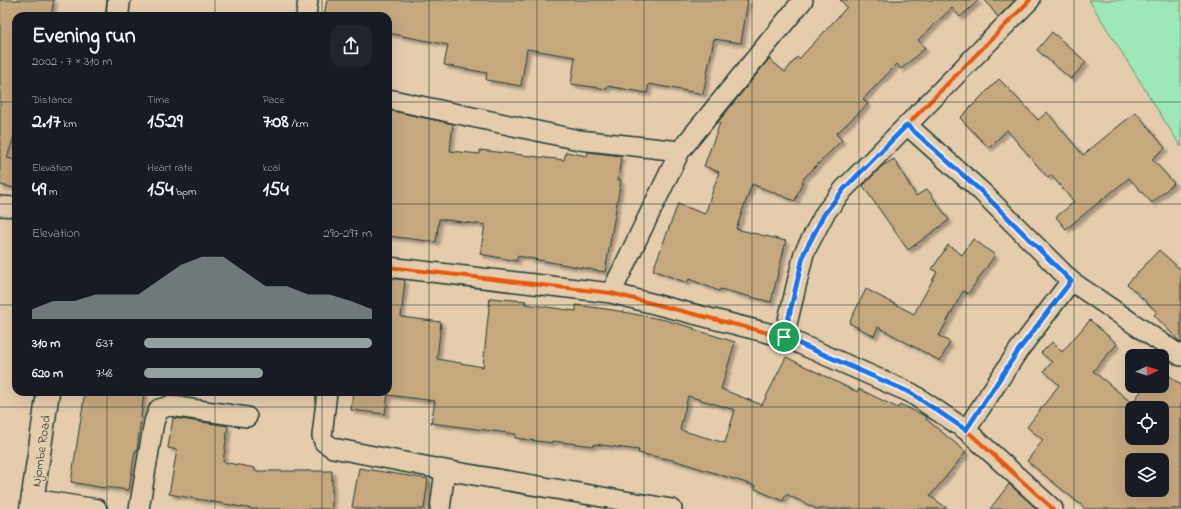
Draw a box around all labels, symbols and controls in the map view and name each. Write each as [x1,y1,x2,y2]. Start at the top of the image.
text: Evening run [32,21,136,53]
button: share [330,25,372,67]
text: 20:02 · 7 × 310 m [32,52,112,71]
text: Distance [32,92,73,108]
text: Time [147,92,169,108]
text: Pace [263,92,284,108]
text: 2.17 [32,108,61,137]
text: 15:29 [147,108,183,137]
text: 7:08 [263,108,289,137]
text: km [61,116,77,132]
text: /km [289,116,308,132]
text: Elevation [32,160,72,176]
text: Heart rate [147,160,192,176]
text: kcal [263,160,280,176]
text: 49 [32,176,46,205]
text: 154 [147,176,173,205]
text: 154 [263,176,289,205]
text: m [46,184,58,200]
text: bpm [173,184,196,200]
text: Elevation [32,224,80,243]
text: 290–297 m [323,224,372,243]
pin [767,320,801,354]
icon: arrive [773,326,795,348]
text: 310 m [32,334,60,353]
text: 6:37 [96,334,114,353]
north arrow [1125,349,1169,393]
map controls [1125,349,1169,497]
text: 620 m [32,364,63,383]
text: 7:48 [96,364,113,383]
button: locate [1125,401,1169,445]
street label: Njombe Road [27,414,56,488]
button: layers [1125,453,1169,497]

